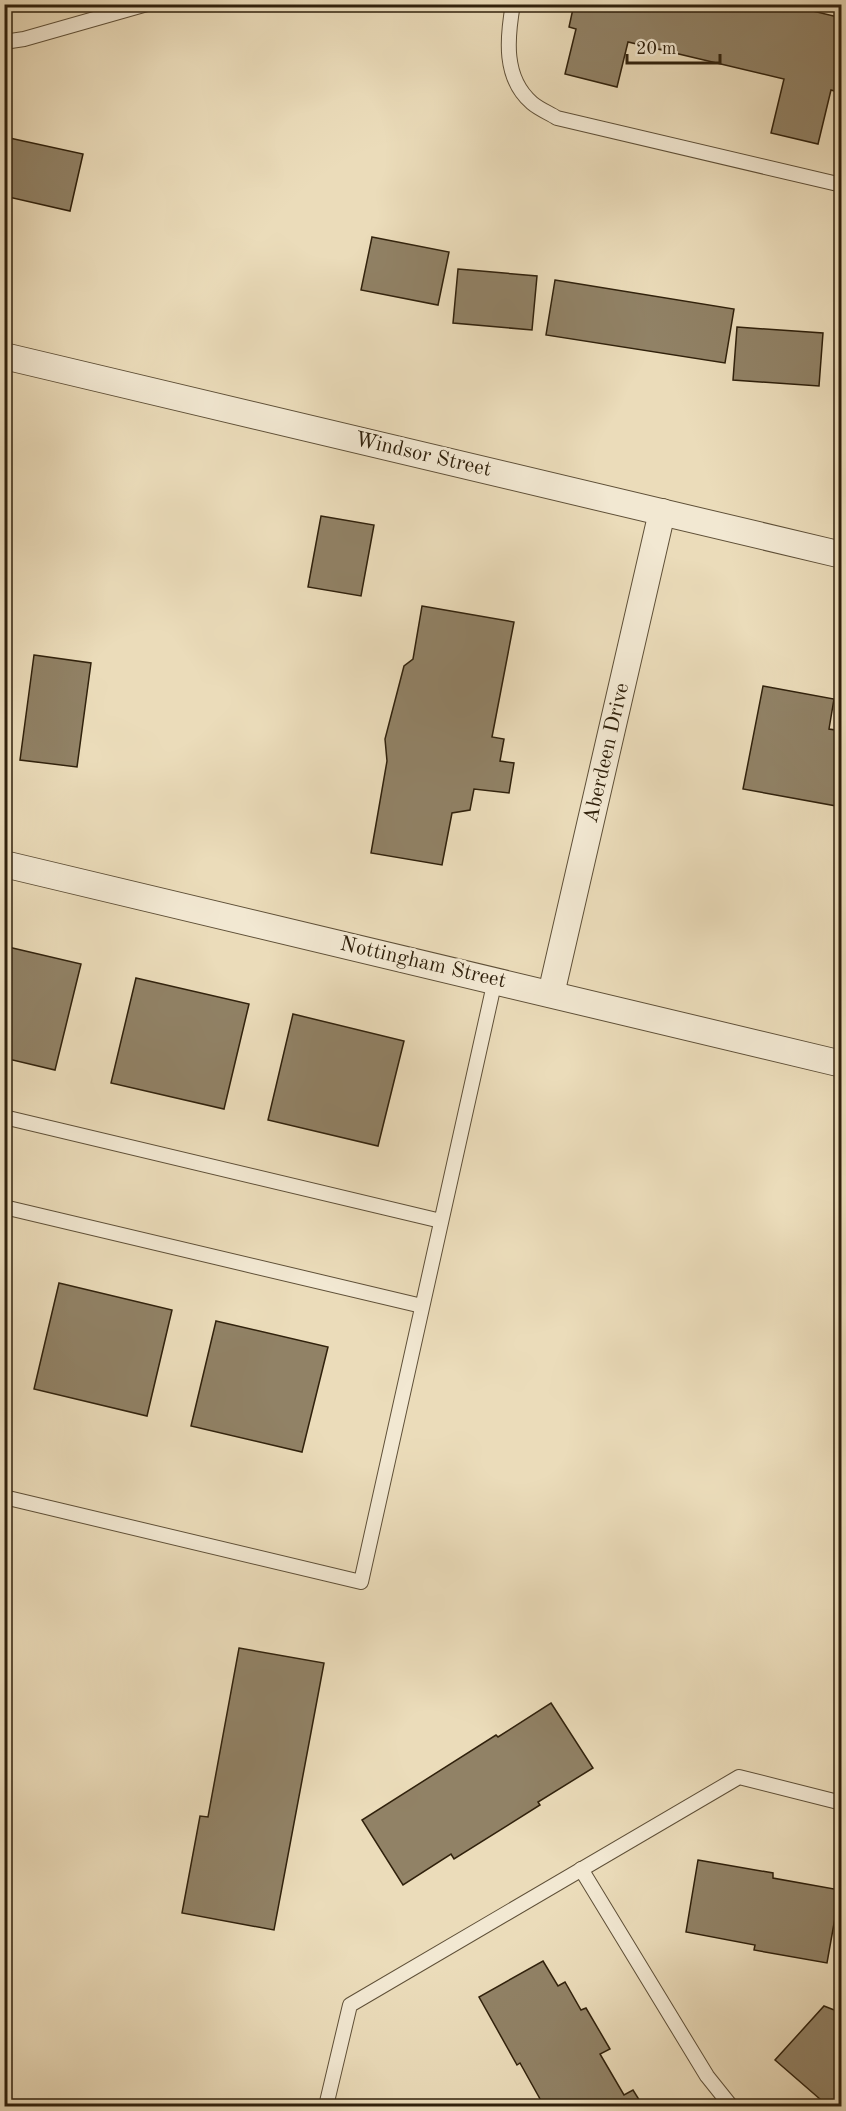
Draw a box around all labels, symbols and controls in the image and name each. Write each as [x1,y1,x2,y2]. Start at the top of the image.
scale bar [627,27,720,65]
text: 20 m [636,40,676,58]
street label: Windsor Street [353,429,493,481]
street label: Aberdeen Drive [581,681,633,825]
street label: Nottingham Street [338,934,508,992]

